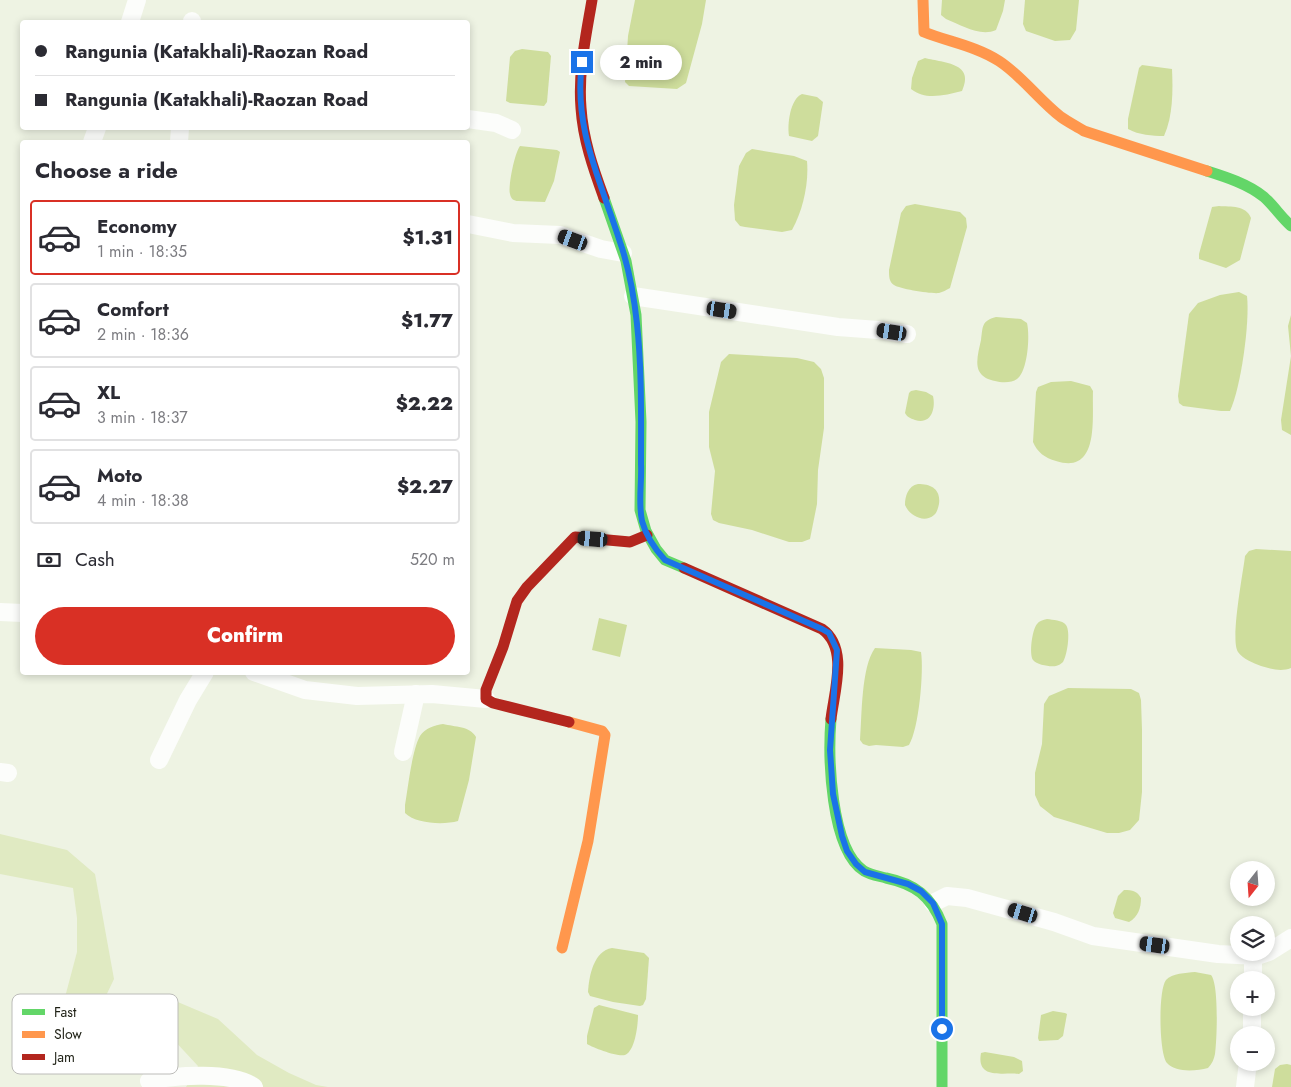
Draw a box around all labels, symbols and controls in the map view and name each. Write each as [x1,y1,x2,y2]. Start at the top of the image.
text: Rangunia (Katakhali)-Raozan Road [65,38,368,65]
callout: 2 min [600,44,682,80]
route end [571,51,593,73]
text: 2 min [620,51,662,74]
text: Rangunia (Katakhali)-Raozan Road [65,86,368,113]
text: Choose a ride [35,154,178,186]
text: Economy [97,213,177,240]
icon: car [37,215,82,260]
text: $1.31 [402,224,453,251]
car [556,228,589,252]
text: 1 min · 18:35 [97,240,187,263]
text: Comfort [97,296,169,323]
icon: car [37,298,82,343]
car [706,300,737,320]
text: $1.77 [401,307,453,334]
car [876,322,907,342]
text: 2 min · 18:36 [97,323,189,346]
text: XL [97,379,120,406]
icon: car [37,381,82,426]
text: $2.22 [396,390,453,417]
text: 3 min · 18:37 [97,406,188,429]
text: Moto [97,462,142,489]
icon: car [37,464,82,509]
text: $2.27 [397,473,453,500]
text: 4 min · 18:38 [97,489,189,512]
car [577,530,608,548]
icon: cash [35,546,63,574]
text: Cash [75,546,115,573]
text: 520 m [410,548,455,571]
button: Confirm [35,607,455,665]
north arrow [1230,861,1275,906]
map controls [1230,861,1275,1071]
car [1006,901,1039,925]
button: layers [1230,916,1275,961]
car [1139,935,1170,955]
button: + [1230,971,1275,1016]
legend [12,994,178,1074]
text: Fast [54,1002,77,1022]
route start [931,1018,953,1040]
text: Slow [54,1024,82,1044]
button: − [1230,1026,1275,1071]
text: Jam [52,1047,75,1067]

